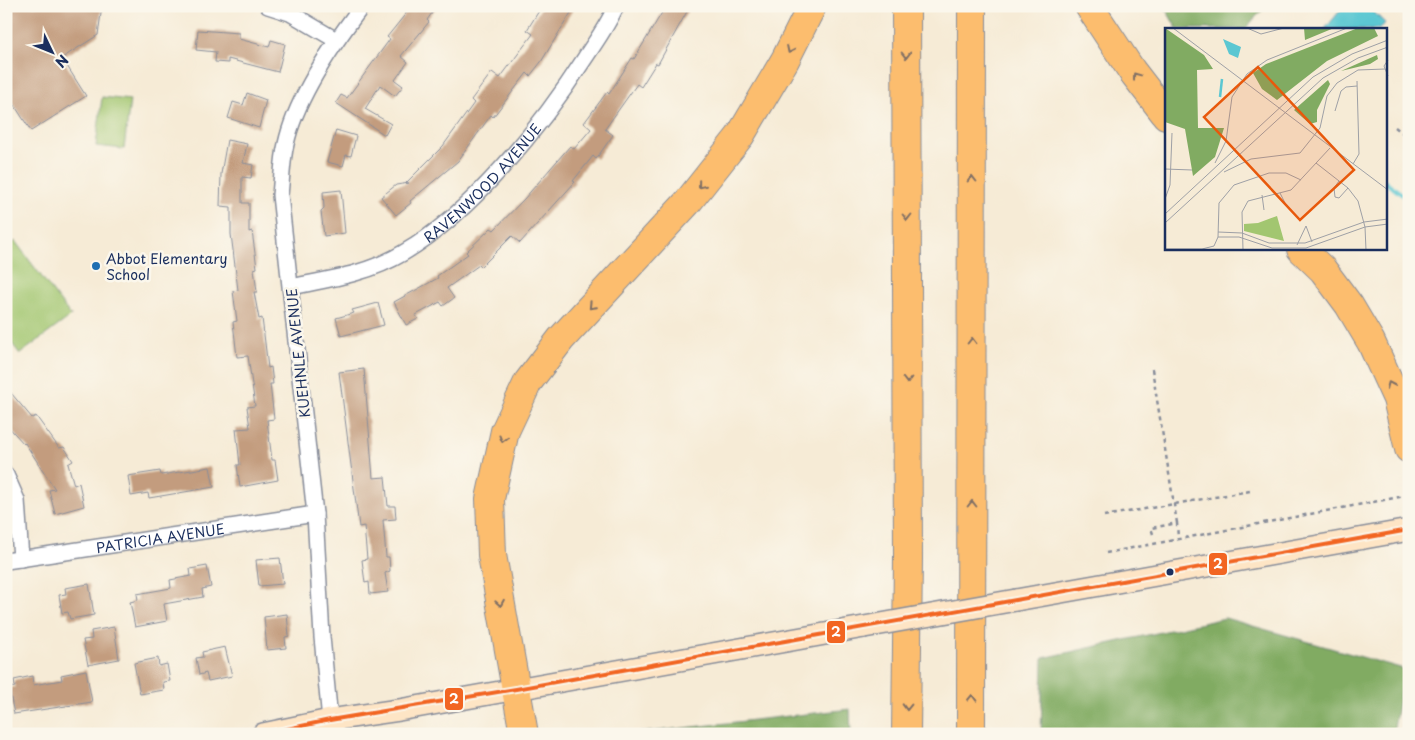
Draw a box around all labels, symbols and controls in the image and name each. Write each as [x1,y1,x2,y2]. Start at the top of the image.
north arrow [28,28,78,78]
inset map [1165,28,1388,250]
one-way arrow [786,45,796,54]
text: N [50,50,73,72]
one-way arrow [901,52,911,59]
one-way arrow [1134,73,1142,82]
street label: RAVENWOOD AVENUE [419,119,546,247]
one-way arrow [967,175,977,182]
one-way arrow [698,179,706,188]
one-way arrow [902,214,912,222]
place label: Abbot Elementary School [106,248,227,285]
marker: Abbot Elementary School [90,260,102,272]
street label: KUEHNLE AVENUE [281,287,315,419]
one-way arrow [589,300,598,309]
one-way arrow [967,337,977,345]
one-way arrow [902,376,912,384]
one-way arrow [1386,381,1397,390]
one-way arrow [498,435,508,443]
one-way arrow [967,500,977,508]
street label: PATRICIA AVENUE [95,517,226,558]
line badge: 2 [1208,552,1228,576]
text: 2 [1213,553,1223,574]
unlabelled marker [1165,567,1175,577]
one-way arrow [495,598,505,607]
line badge: 2 [826,620,846,644]
text: 2 [831,621,841,642]
line badge: 2 [444,687,464,711]
text: 2 [449,688,459,709]
one-way arrow [967,694,977,702]
one-way arrow [901,703,912,711]

